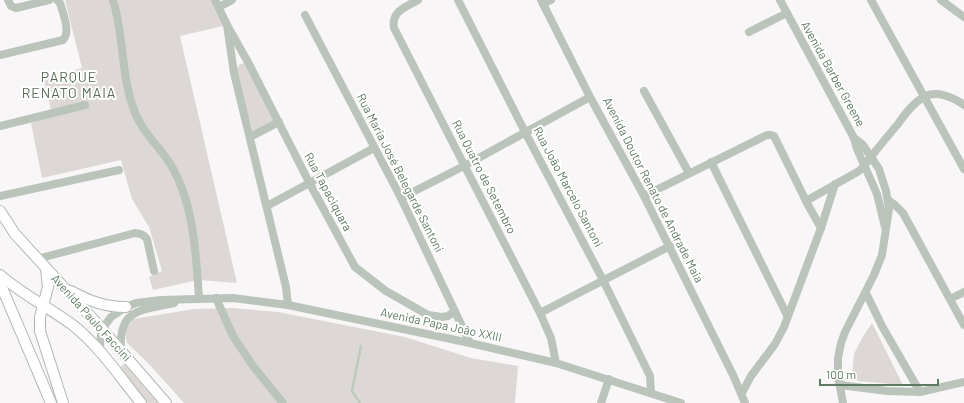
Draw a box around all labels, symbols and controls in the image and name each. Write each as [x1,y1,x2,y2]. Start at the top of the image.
street label: Avenida Barber Greene [799,18,869,129]
district label: PARQUE RENATO MAIA [22,68,116,101]
street label: Rua Maria José Belegarde Santoni [355,91,447,254]
street label: Avenida Doutor Renato de Andrade Maia [601,95,707,285]
street label: Rua Quatro de Setembro [450,117,520,236]
street label: Rua João Marcelo Santoni [531,124,606,249]
street label: Rua Tapaciquara [302,150,355,233]
street label: Avenida Paulo Faccini [49,271,135,364]
street label: Avenida Papa João XXIII [379,304,503,344]
scale bar [820,361,938,387]
text: 100 m [826,367,856,381]

